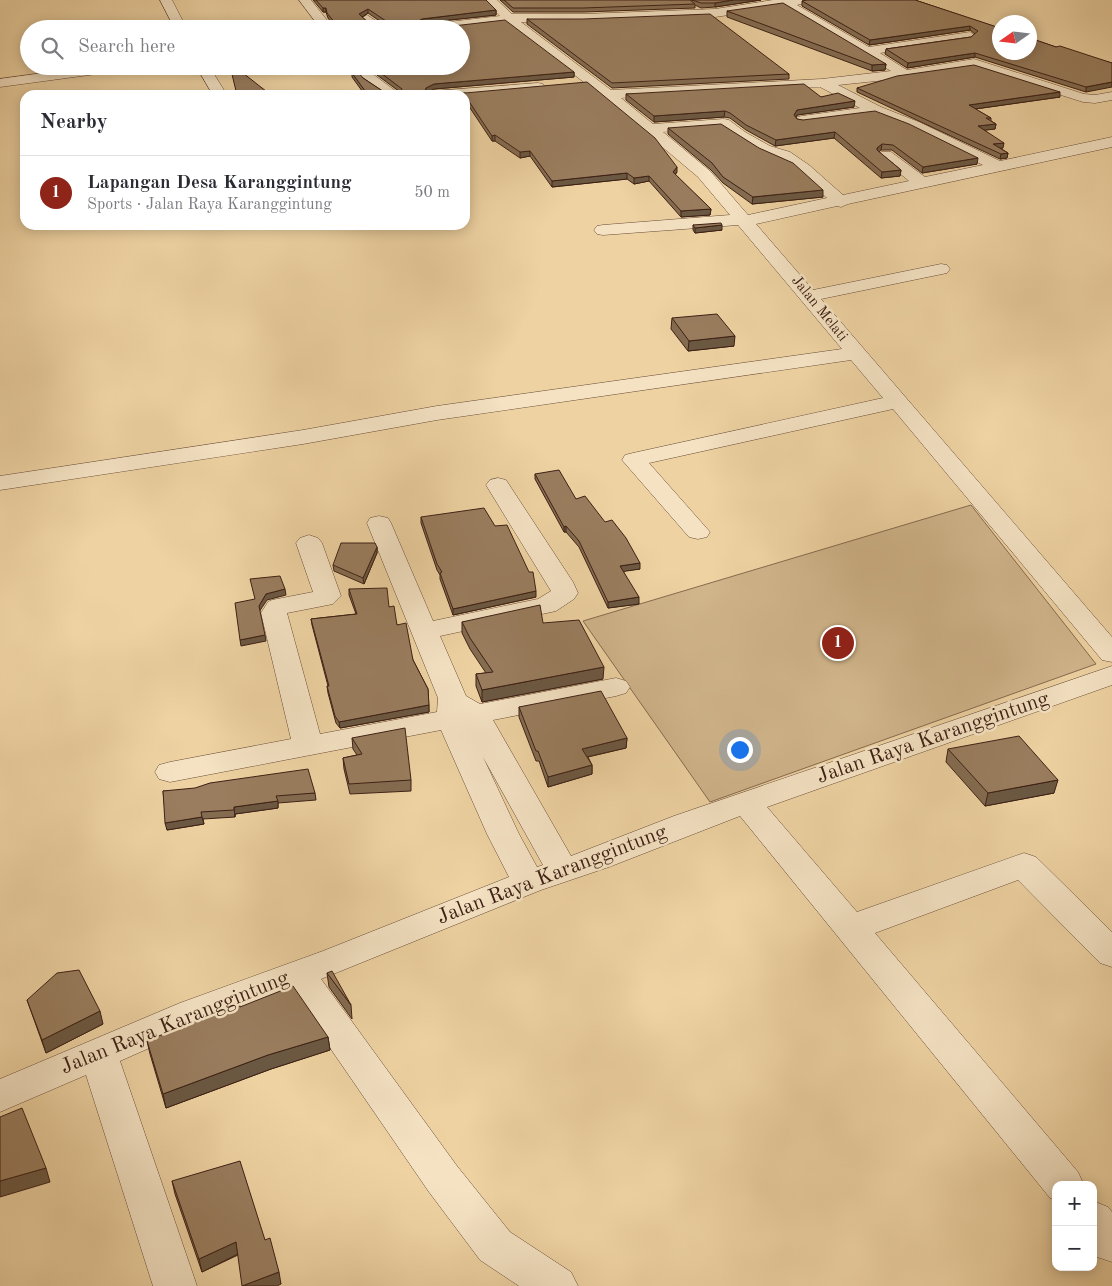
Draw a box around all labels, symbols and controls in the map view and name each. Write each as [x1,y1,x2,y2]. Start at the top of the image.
north arrow [992,15,1037,60]
search box [20,20,470,75]
icon: search [38,34,66,62]
text: Search here [78,38,175,57]
text: Nearby [40,112,108,133]
text: Lapangan Desa Karanggintung [87,174,351,193]
text: 1 [51,185,61,201]
text: 50 m [414,185,450,201]
text: Sports · Jalan Raya Karanggintung [87,197,332,213]
street label: Jalan Melati [788,273,850,345]
pin: 1 [822,624,854,662]
street label: Jalan Raya Karanggintung [814,688,1053,788]
your location [727,737,753,763]
street label: Jalan Raya Karanggintung [434,821,670,929]
street label: Jalan Raya Karanggintung [58,967,293,1078]
map controls [1052,1181,1097,1271]
button: + [1052,1181,1097,1226]
button: − [1052,1226,1097,1271]

